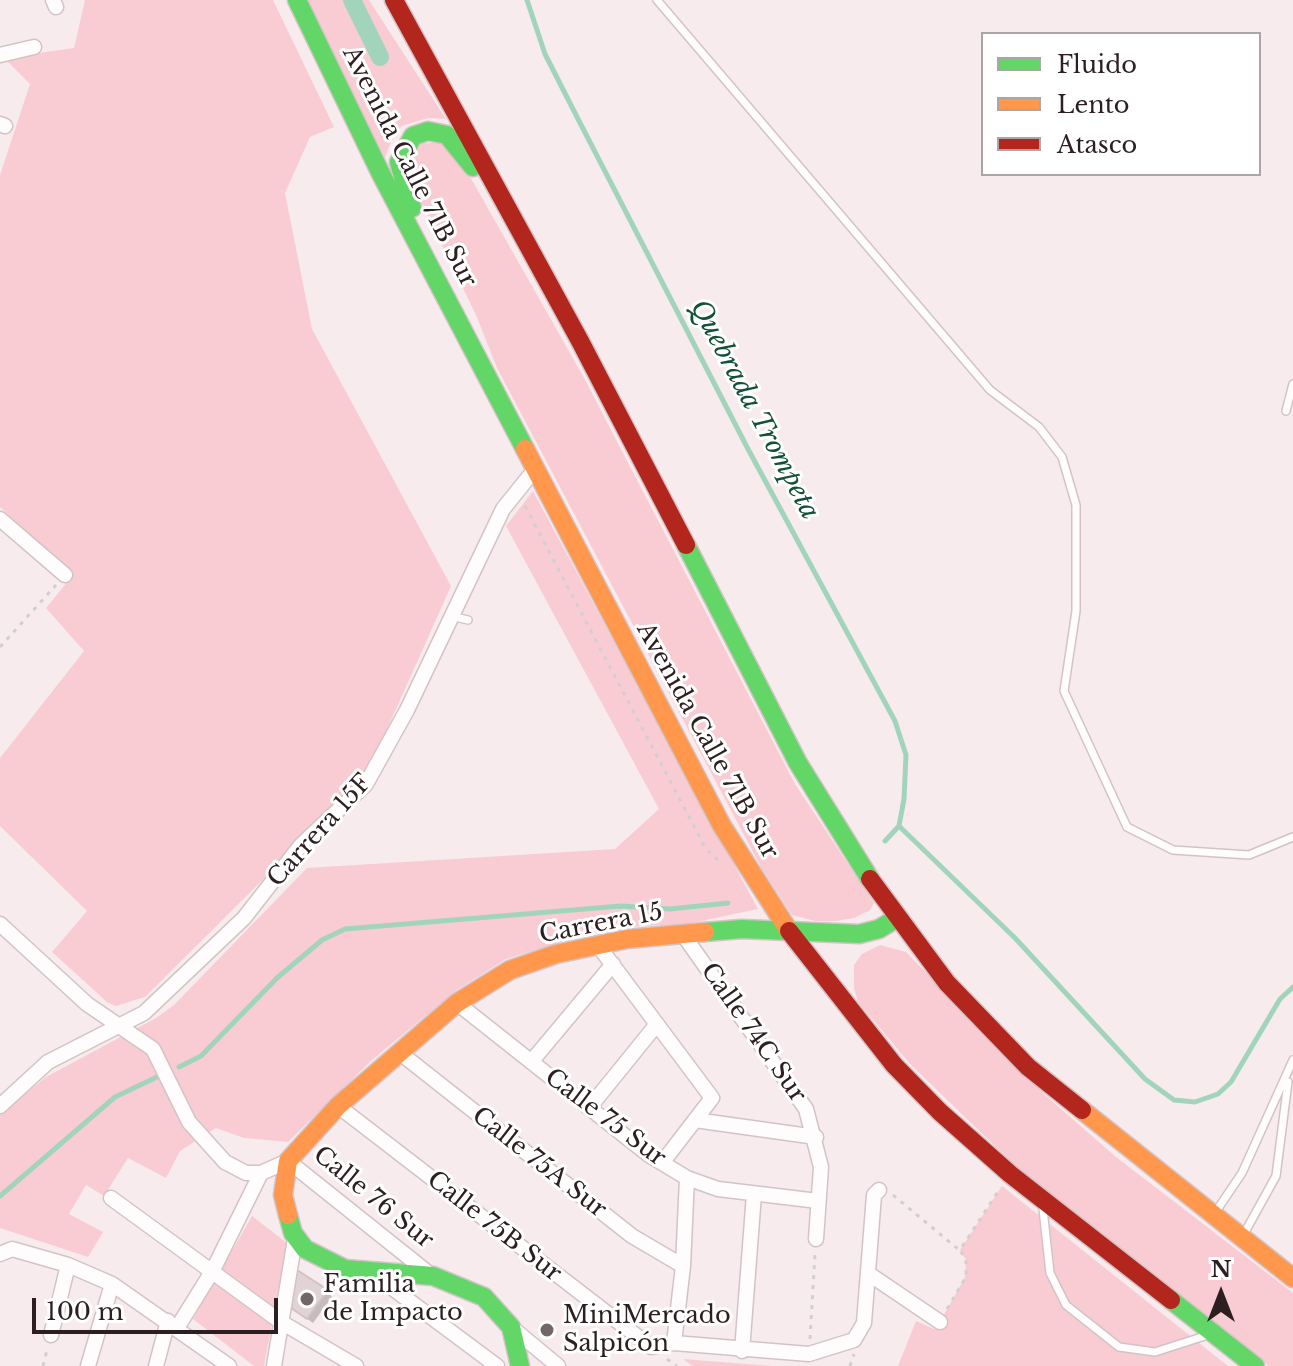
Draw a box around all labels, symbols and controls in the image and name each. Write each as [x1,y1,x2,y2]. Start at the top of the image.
legend [981,32,1261,176]
street label: Avenida Calle 71B Sur [336,42,482,292]
text: Fluido [1057,50,1137,79]
text: Lento [1057,90,1130,119]
text: Atasco [1057,130,1137,159]
water label: Quebrada Trompeta [683,295,825,525]
street label: Avenida Calle 71B Sur [630,618,784,864]
street label: Carrera 15F [262,769,378,893]
street label: Carrera 15 [537,898,665,950]
street label: Calle 74C Sur [694,958,812,1108]
street label: Calle 75 Sur [539,1063,671,1173]
street label: Calle 75A Sur [466,1102,612,1224]
street label: Calle 76 Sur [307,1141,439,1255]
street label: Calle 75B Sur [421,1166,567,1288]
north arrow [1181,1254,1261,1334]
text: N [1211,1256,1231,1283]
place label: Familia de Impacto [323,1271,463,1327]
scale bar [36,1282,282,1332]
marker: Familia de Impacto [298,1290,316,1308]
text: 100 m [46,1297,124,1326]
place label: MiniMercado Salpicón [563,1302,731,1358]
marker: MiniMercado Salpicón [538,1321,556,1339]

